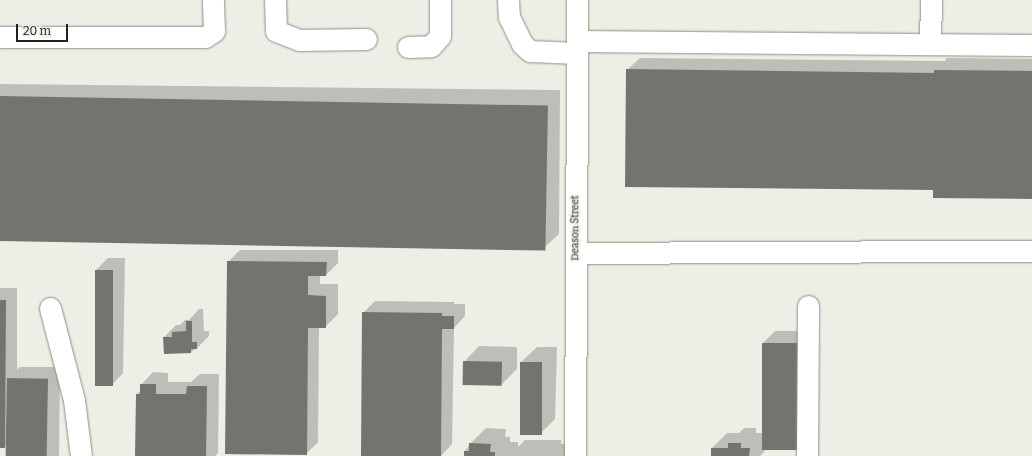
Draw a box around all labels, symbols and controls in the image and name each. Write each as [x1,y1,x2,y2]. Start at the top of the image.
scale bar [18,16,70,42]
text: 20 m [23,24,51,38]
street label: Deason Street [570,195,582,261]

